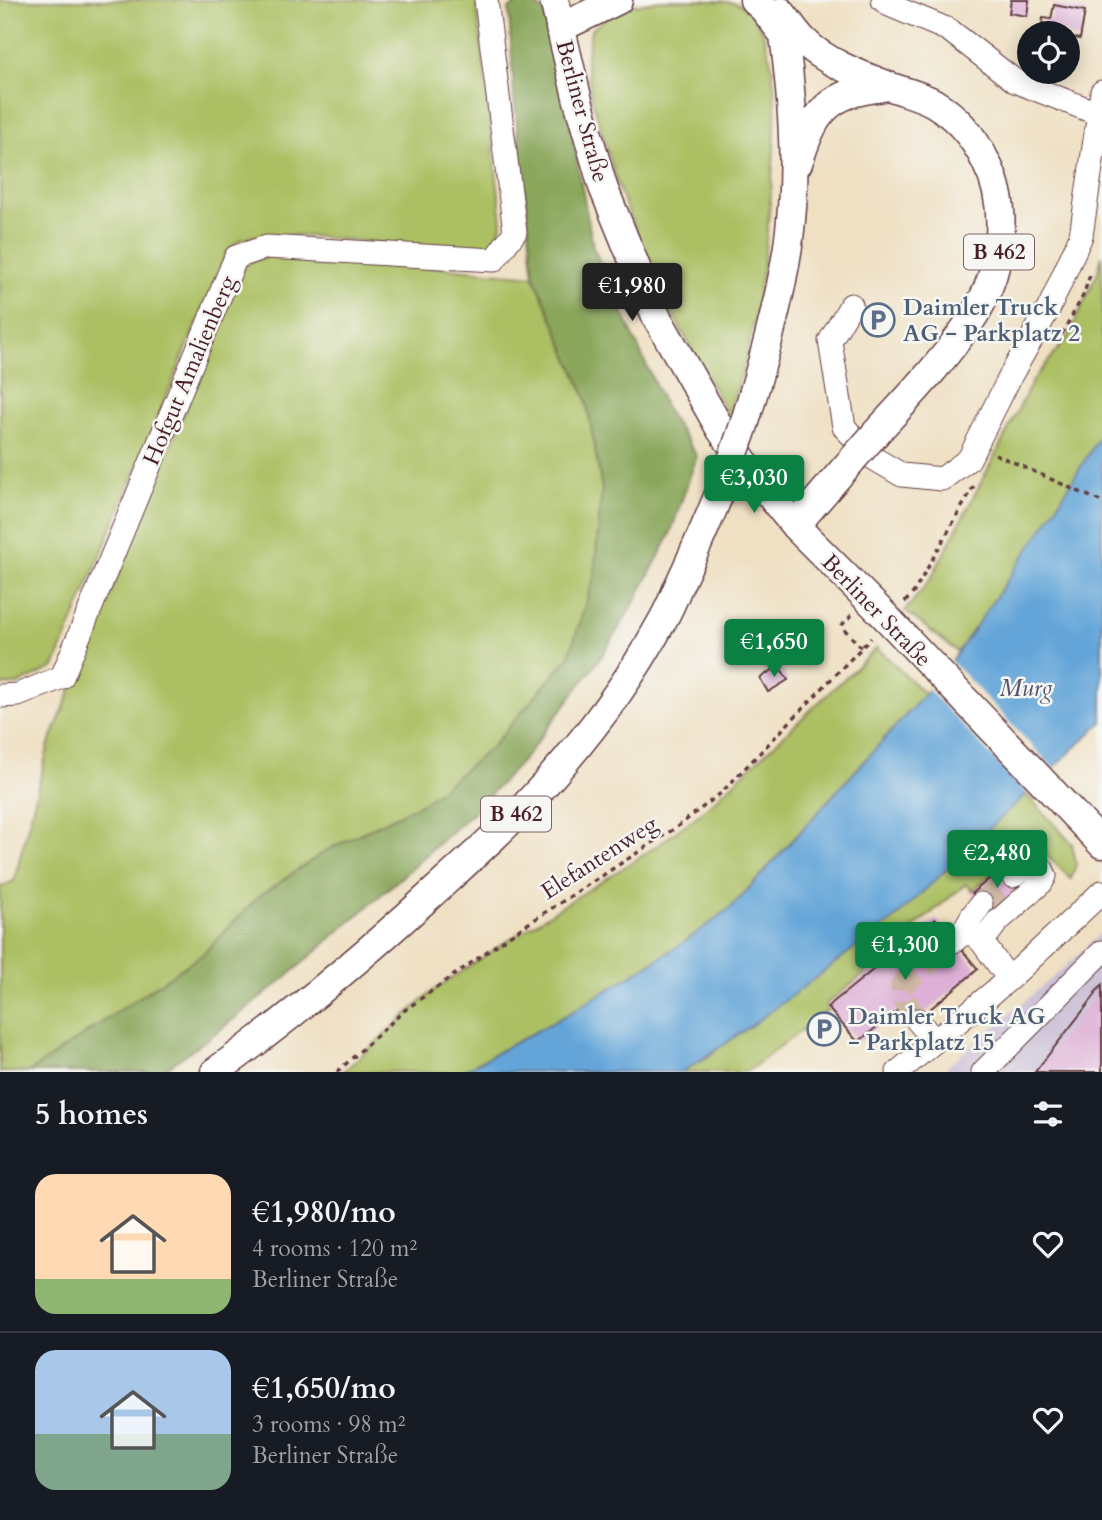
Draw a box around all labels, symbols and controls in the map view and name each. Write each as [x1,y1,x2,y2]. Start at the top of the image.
map controls [1017,21,1080,84]
button: locate [1017,21,1080,84]
street label: Berliner Straße [549,37,616,186]
road number: B 462 [964,234,1034,270]
pin: €1,980 [575,264,689,323]
street label: Hofgut Amalienberg [135,270,243,470]
text: €1,980 [598,270,666,301]
place label: Daimler Truck AG − Parkplatz 2 [903,292,1080,349]
parking icon: Daimler Truck AG − Parkplatz 2 [859,301,897,339]
pin: €3,030 [697,456,811,515]
text: €3,030 [720,462,788,493]
street label: Berliner Straße [815,547,939,674]
pin: €1,650 [717,620,831,679]
text: €1,650 [740,626,808,657]
water label: Murg [1000,672,1053,705]
road number: B 462 [481,796,551,832]
street label: Elefantenweg [535,808,664,907]
pin: €2,480 [940,830,1054,890]
text: €2,480 [963,837,1031,868]
pin: €1,300 [848,922,962,982]
text: €1,300 [871,929,939,960]
place label: Daimler Truck AG − Parkplatz 15 [848,1001,1046,1058]
parking icon: Daimler Truck AG − Parkplatz 15 [805,1010,843,1048]
text: 5 homes [35,1094,148,1135]
icon: filters [1029,1095,1067,1133]
text: €1,980/mo [252,1192,396,1233]
icon: home [91,1202,175,1286]
icon: heart [1029,1225,1067,1263]
text: 4 rooms · 120 m² [252,1233,417,1264]
text: Berliner Straße [252,1264,398,1295]
text: €1,650/mo [252,1368,396,1409]
icon: home [91,1378,175,1462]
icon: heart [1029,1401,1067,1439]
text: 3 rooms · 98 m² [252,1409,405,1440]
text: Berliner Straße [252,1440,398,1471]

